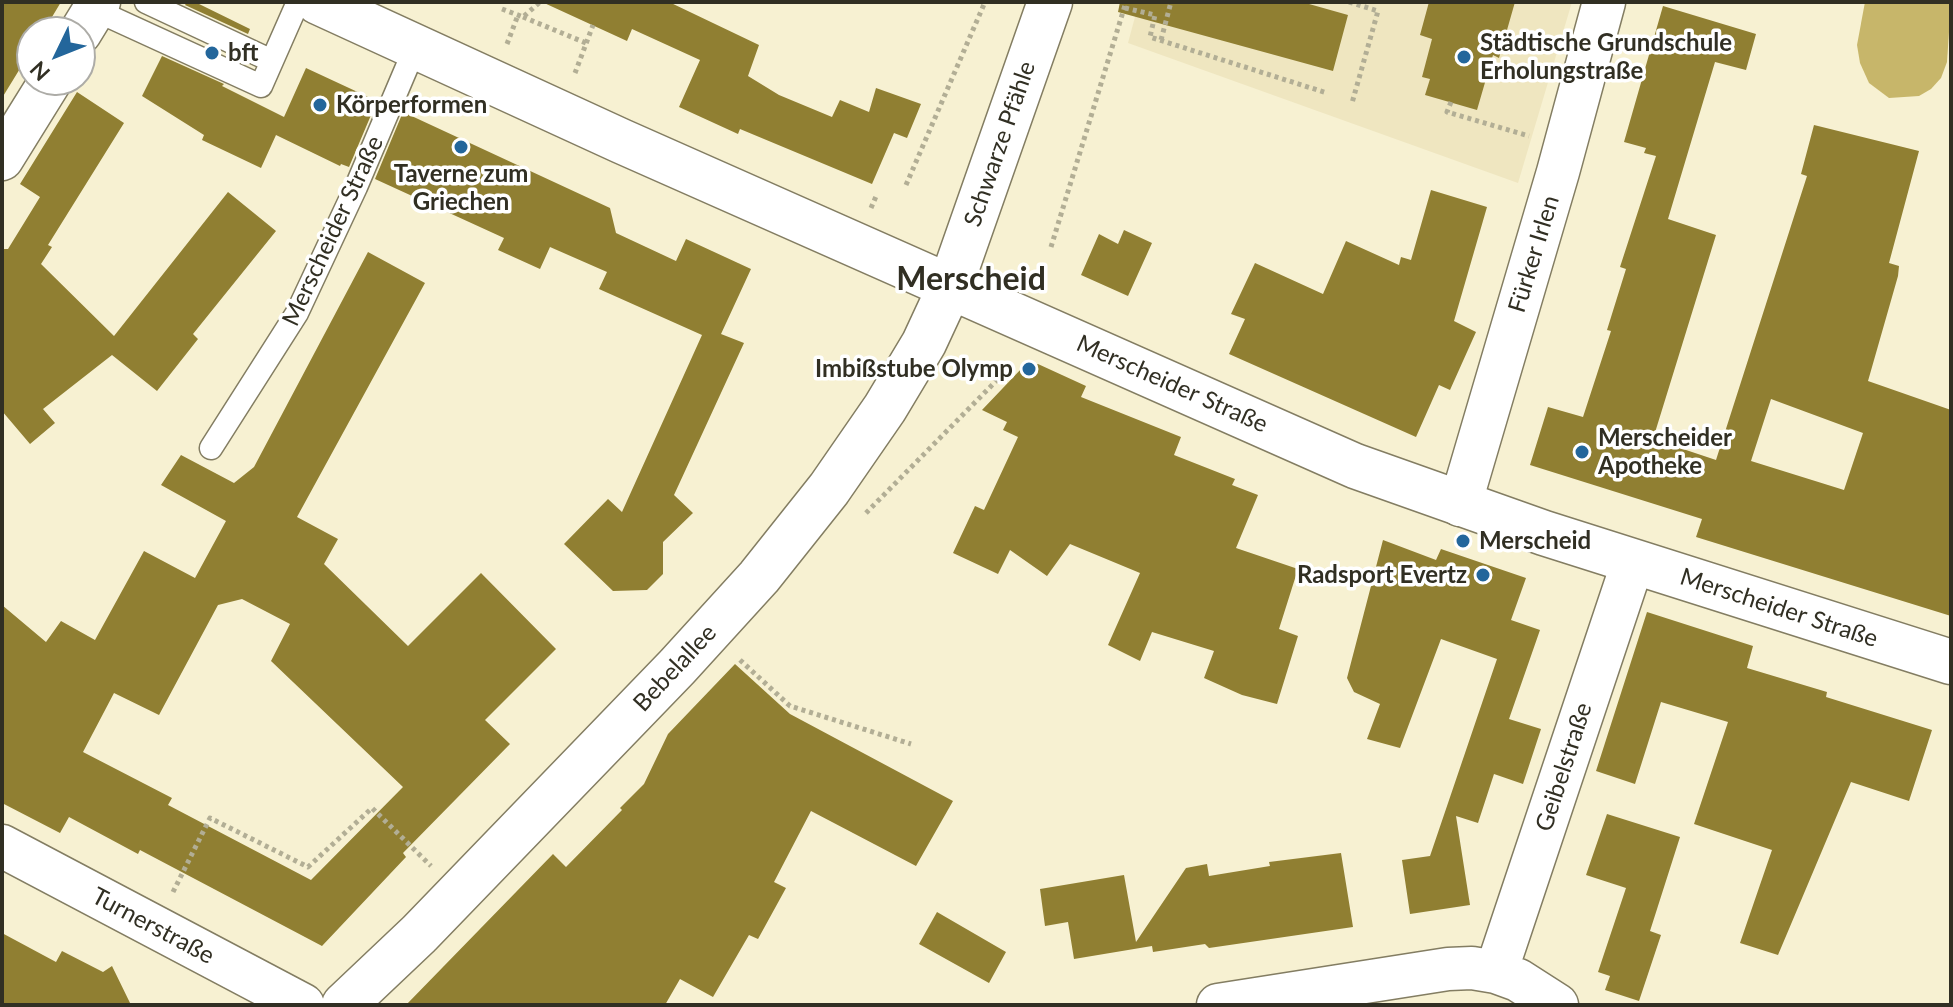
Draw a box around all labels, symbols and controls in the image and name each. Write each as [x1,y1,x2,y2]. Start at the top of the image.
north arrow [16,16,96,96]
place label: Städtische Grundschule Erholungstraße [1480,29,1732,85]
place label: bft [228,39,258,67]
marker: bft [203,44,221,62]
marker: Städtische Grundschule Erholungstraße [1455,48,1473,66]
text: N [24,56,55,87]
street label: Schwarze Pfähle [958,58,1042,230]
place label: Körperformen [336,91,487,119]
marker: Körperformen [311,96,329,114]
street label: Merscheider Straße [276,132,390,330]
marker: Taverne zum Griechen [452,138,470,156]
place label: Taverne zum Griechen [394,160,528,216]
street label: Fürker Irlen [1503,192,1565,316]
district label: Merscheid [896,261,1046,299]
street label: Merscheider Straße [1072,329,1272,439]
place label: Imbißstube Olymp [815,355,1013,383]
marker: Imbißstube Olymp [1020,360,1038,378]
place label: Merscheider Apotheke [1598,424,1732,480]
marker: Merscheider Apotheke [1573,443,1591,461]
place label: Merscheid [1479,527,1591,555]
marker: Merscheid [1454,532,1472,550]
place label: Radsport Evertz [1297,561,1467,589]
street label: Merscheider Straße [1677,562,1881,654]
marker: Radsport Evertz [1474,566,1492,584]
street label: Bebelallee [628,619,722,717]
street label: Geibelstraße [1530,699,1598,835]
street label: Turnerstraße [87,882,219,970]

